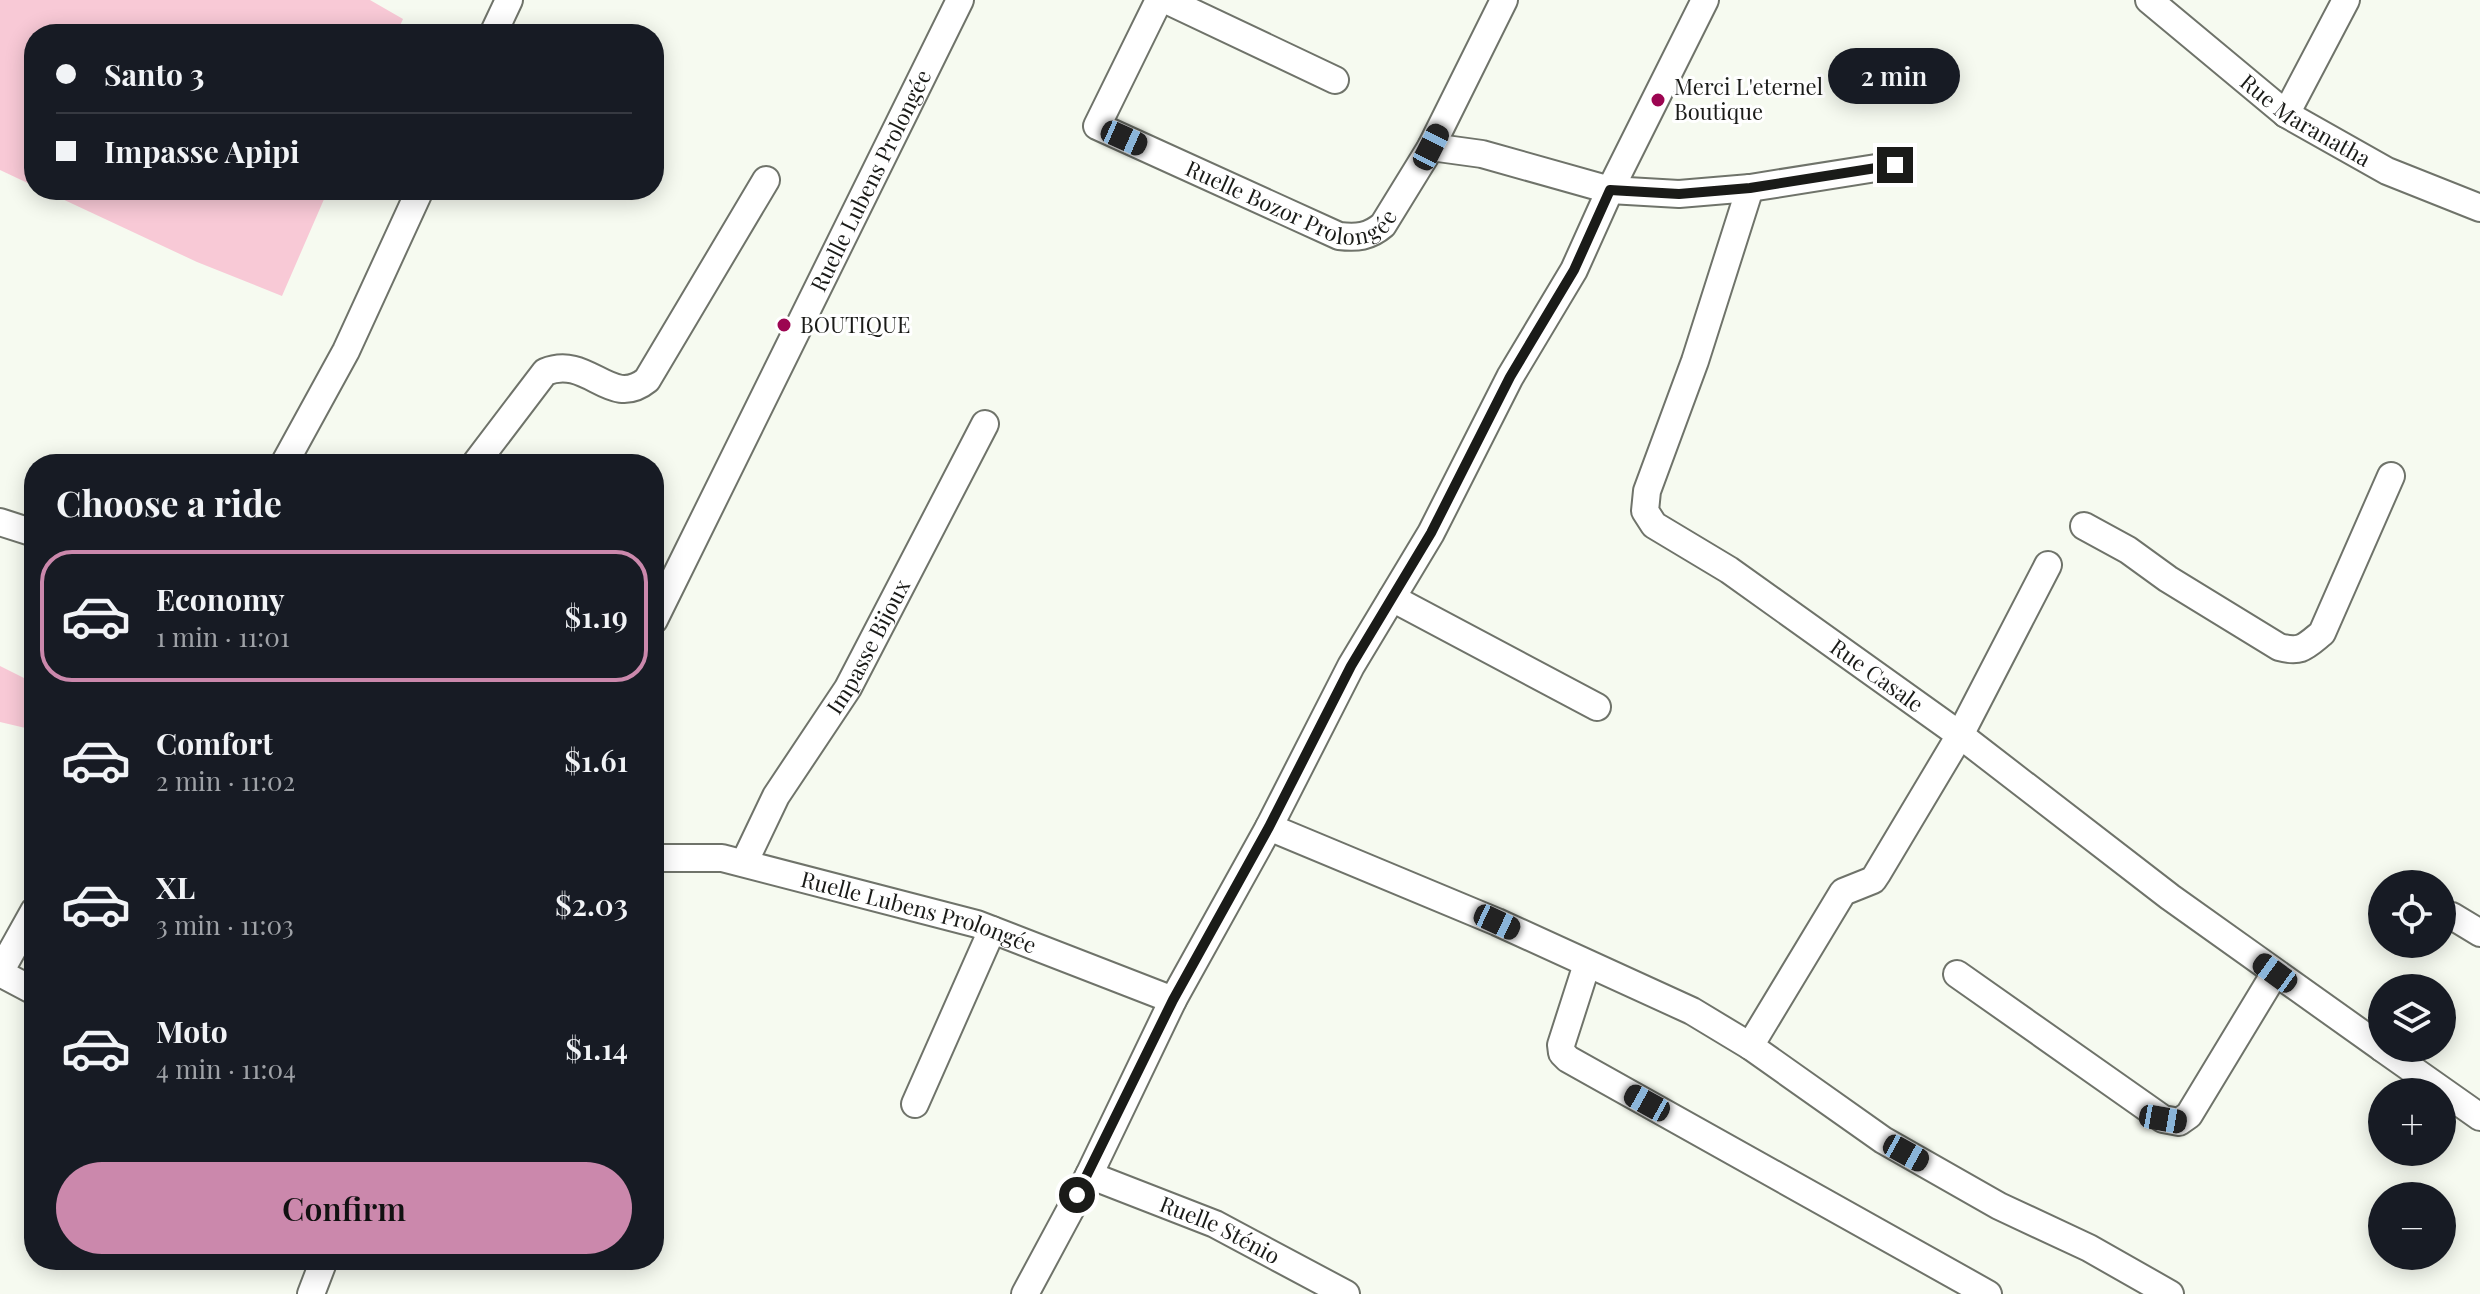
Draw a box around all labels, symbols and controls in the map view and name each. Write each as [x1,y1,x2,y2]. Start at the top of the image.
callout: 2 min [1829,49,1961,105]
text: Santo 3 [104,54,204,94]
text: 2 min [1861,58,1927,93]
street label: Ruelle Lubens Prolongée [803,64,937,296]
street label: Rue Maranatha [2234,66,2377,173]
place label: Merci L'eternel Boutique [1674,71,1823,126]
marker: Merci L'eternel Boutique [1649,91,1667,109]
car [1097,117,1151,159]
car [1409,120,1453,174]
text: Impasse Apipi [104,131,300,171]
route end [1877,147,1913,183]
street label: Ruelle Bozor Prolongée [1181,152,1403,251]
place label: BOUTIQUE [800,309,910,339]
marker: BOUTIQUE [775,316,793,334]
text: Choose a ride [56,478,282,526]
street label: Impasse Bijoux [819,573,916,720]
text: Economy [156,579,285,619]
icon: car [60,580,132,652]
text: $1.19 [564,596,628,636]
text: 1 min · 11:01 [156,619,290,654]
street label: Rue Casale [1825,631,1930,718]
text: Comfort [156,723,273,763]
icon: car [60,724,132,796]
text: $1.61 [564,740,628,780]
text: 2 min · 11:02 [156,763,295,798]
street label: Ruelle Lubens Prolongée [798,863,1041,960]
text: XL [156,867,195,907]
icon: car [60,868,132,940]
map controls [2368,870,2456,1270]
button: locate [2368,870,2456,958]
text: $2.03 [555,884,628,924]
car [1470,901,1524,943]
text: 3 min · 11:03 [156,907,294,942]
car [2249,949,2301,997]
button: layers [2368,974,2456,1062]
text: Moto [156,1011,228,1051]
icon: car [60,1012,132,1084]
text: $1.14 [565,1028,628,1068]
text: 4 min · 11:04 [156,1051,296,1086]
button: + [2368,1078,2456,1166]
car [1620,1081,1674,1125]
car [2137,1103,2189,1135]
car [1879,1131,1933,1175]
button: Confirm [56,1162,632,1254]
route start [1059,1177,1095,1213]
button: − [2368,1182,2456,1270]
street label: Ruelle Sténio [1156,1188,1286,1270]

